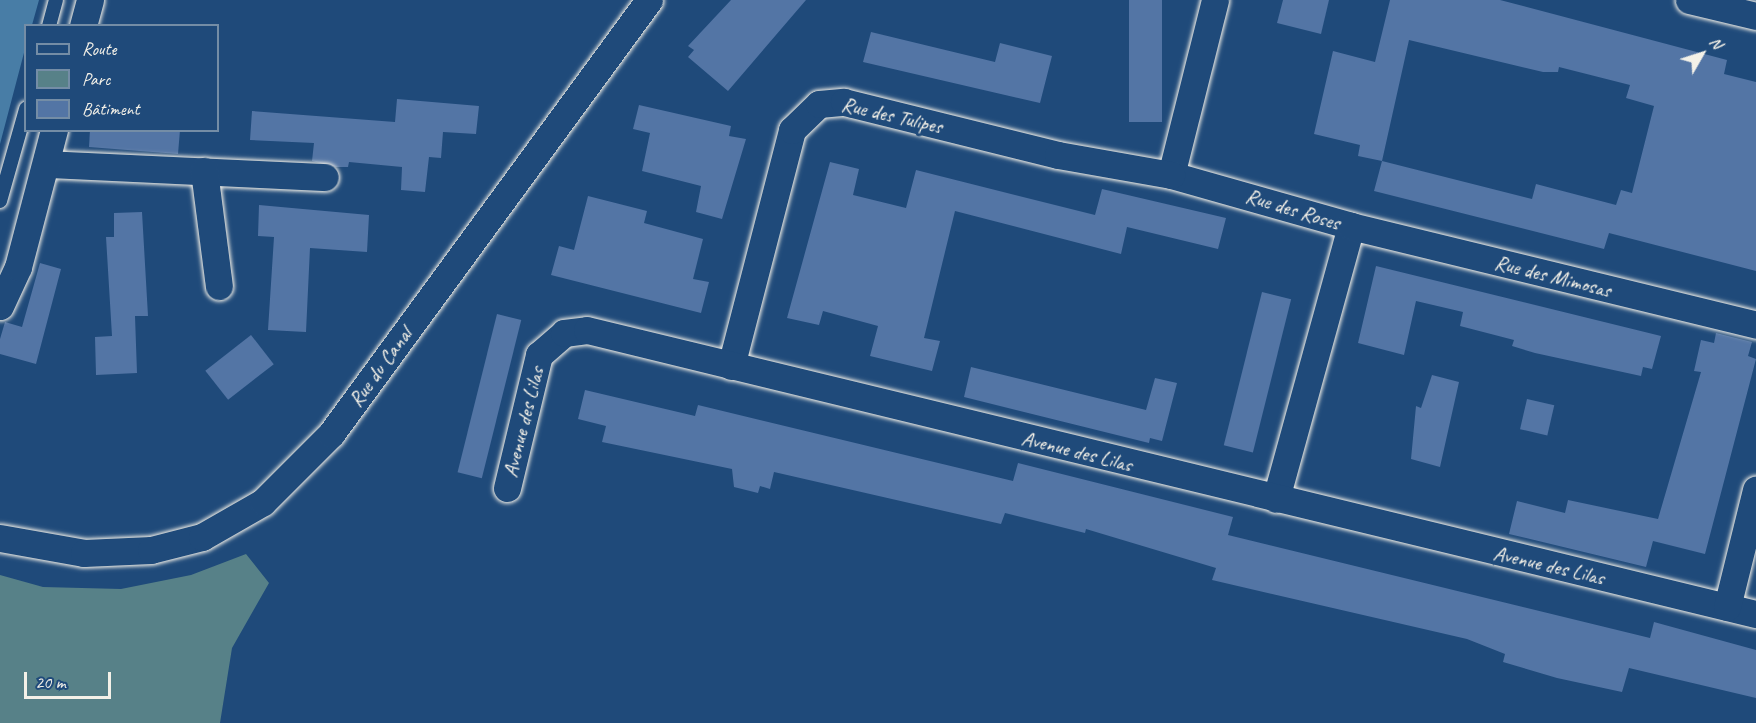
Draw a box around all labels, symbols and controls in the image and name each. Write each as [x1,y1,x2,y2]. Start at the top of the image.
legend [24,24,219,132]
north arrow [1672,24,1732,84]
text: N [1705,33,1727,53]
text: Route [82,38,116,60]
text: Parc [82,68,110,90]
street label: Rue des Tulipes [839,91,945,139]
text: Bâtiment [82,98,140,120]
street label: Rue des Roses [1243,183,1343,235]
street label: Rue des Mimosas [1492,249,1614,303]
street label: Rue du Canal [343,322,417,412]
street label: Avenue des Lilas [497,364,549,480]
street label: Avenue des Lilas [1019,425,1135,477]
street label: Avenue des Lilas [1491,540,1607,590]
scale bar [27,660,114,698]
text: 20 m [35,671,66,693]

